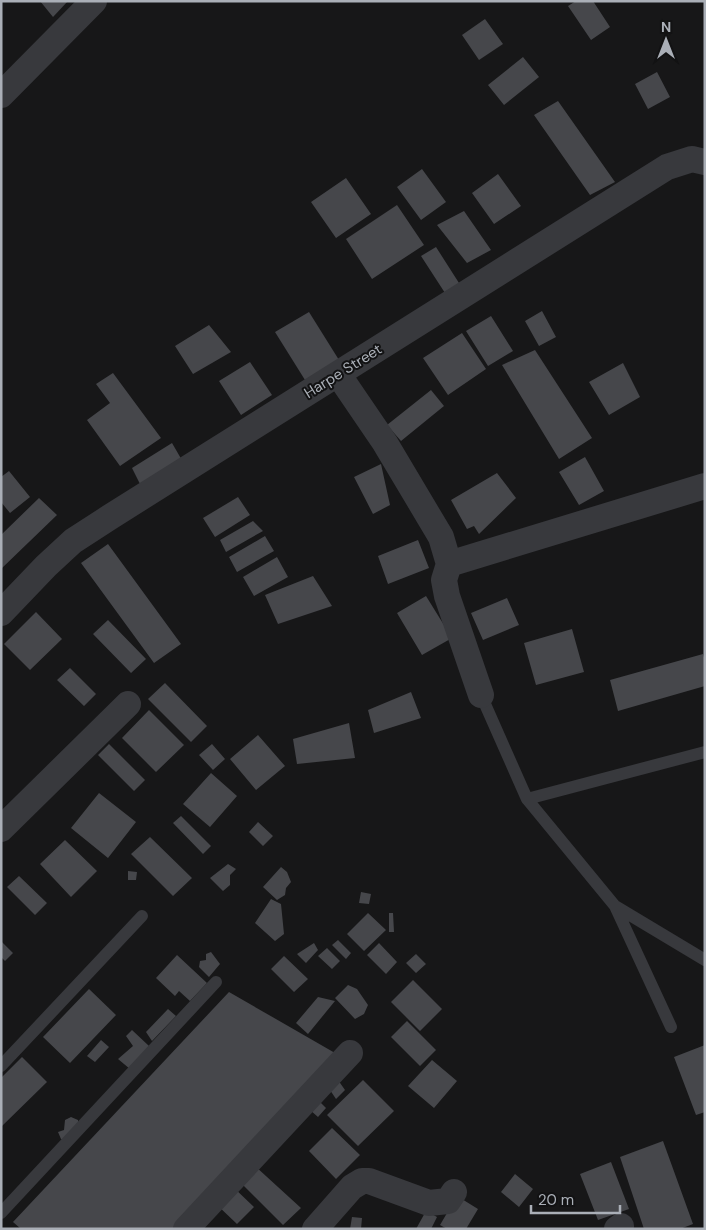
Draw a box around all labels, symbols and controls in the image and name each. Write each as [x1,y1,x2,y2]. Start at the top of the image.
north arrow [641,15,691,65]
text: N [661,18,671,36]
street label: Harpe Street [300,339,386,403]
scale bar [531,1182,620,1214]
text: 20 m [538,1190,574,1210]

